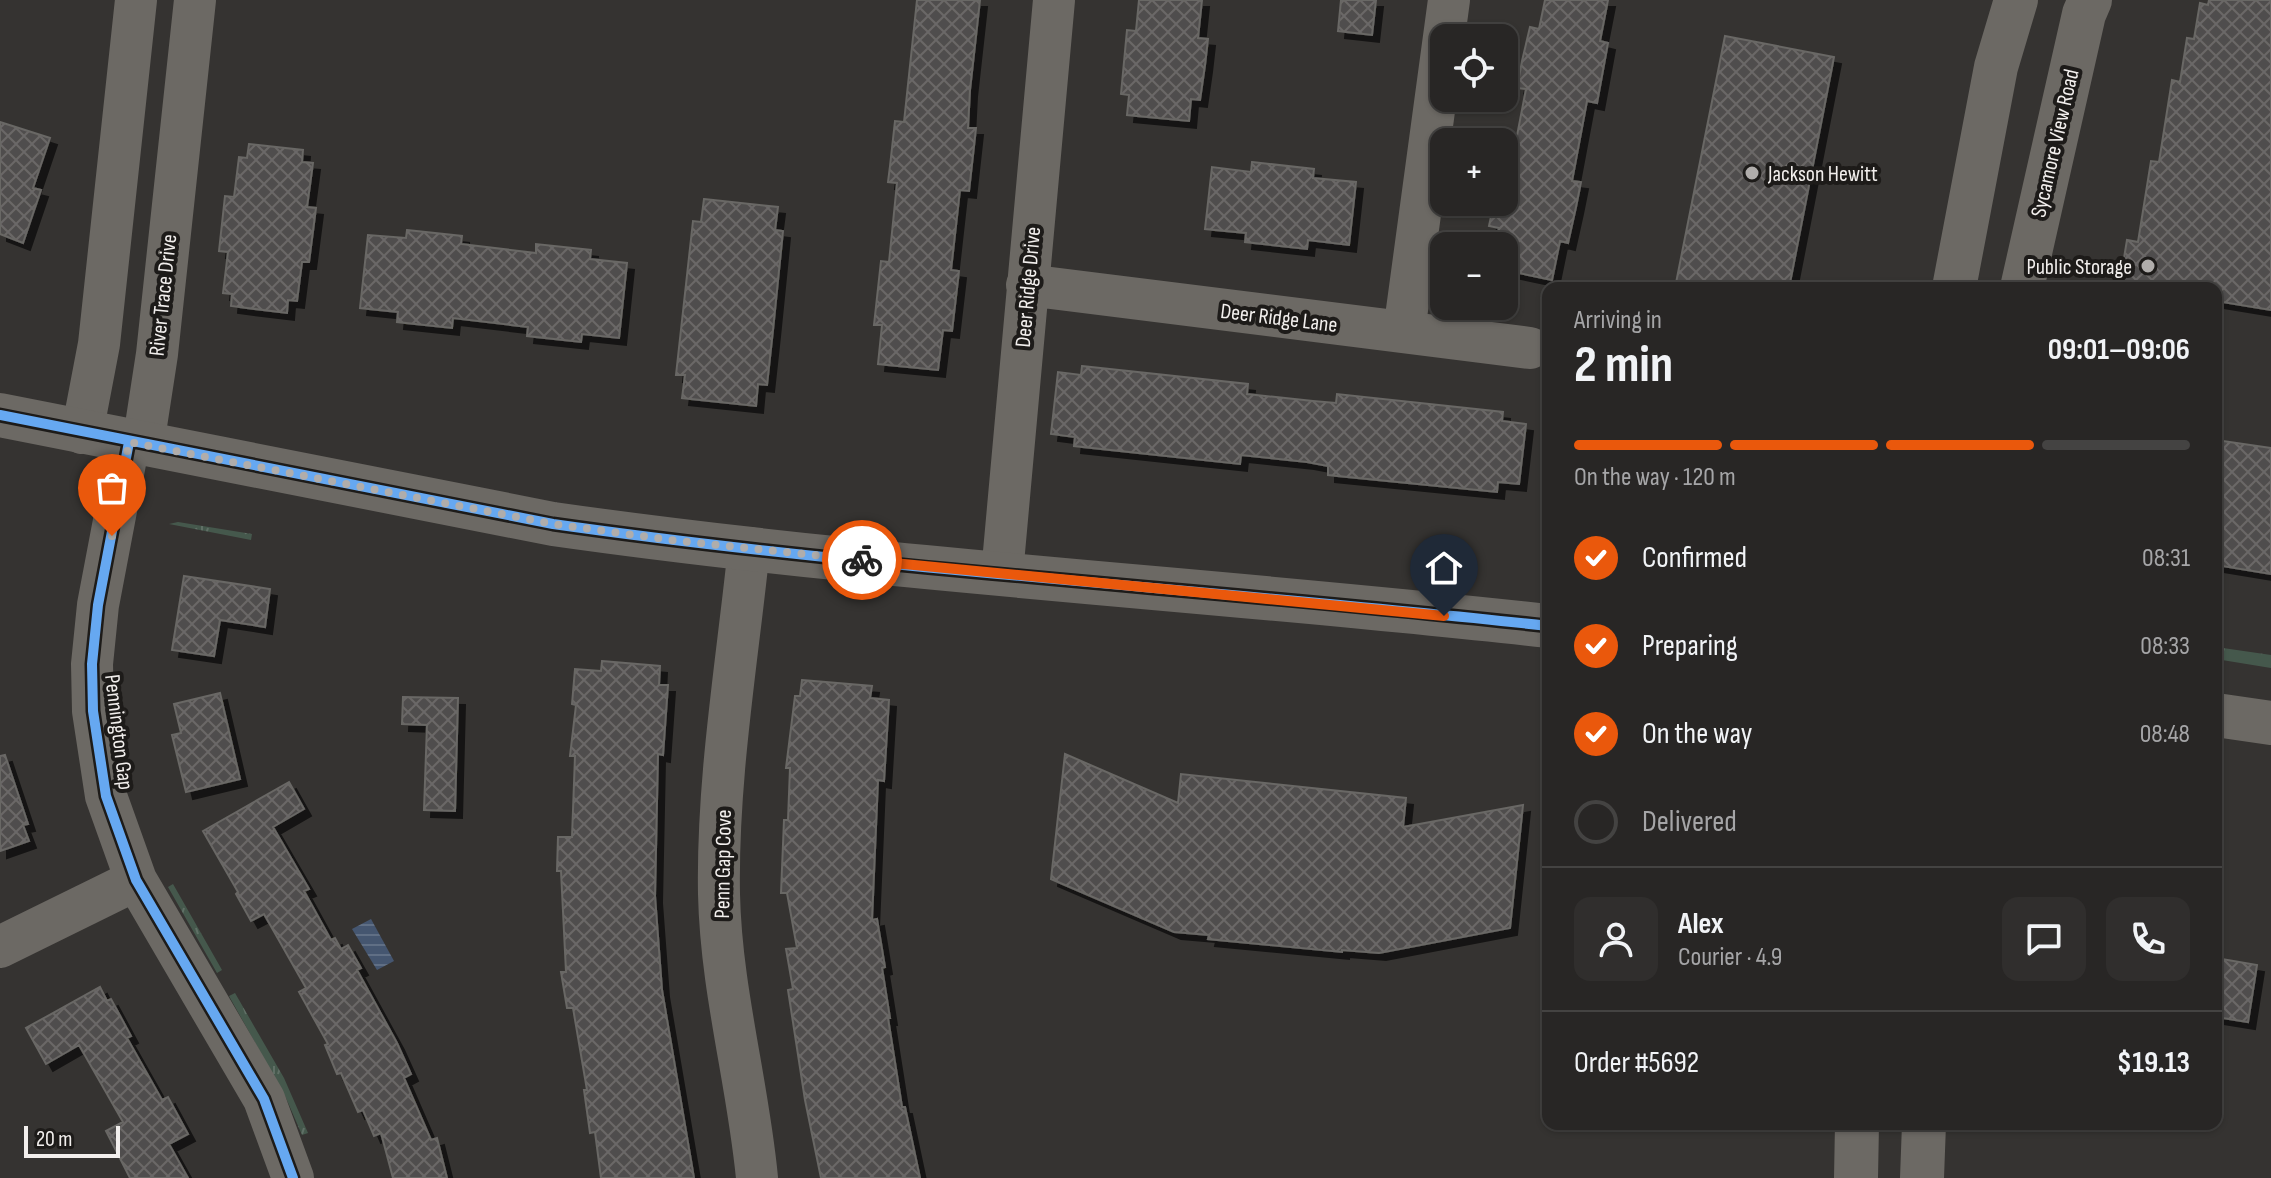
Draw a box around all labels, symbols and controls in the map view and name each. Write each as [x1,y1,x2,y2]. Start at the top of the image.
map controls [1430,24,1518,320]
button: locate [1430,24,1518,112]
street label: Sycamore View Road [2025,66,2086,220]
button: + [1430,128,1518,216]
place label: Jackson Hewitt [1767,161,1878,188]
marker: Jackson Hewitt [1743,164,1761,182]
street label: Deer Ridge Drive [1010,226,1047,349]
button: − [1430,232,1518,320]
street label: River Trace Drive [144,233,183,357]
place label: Public Storage [2026,254,2132,281]
marker: Public Storage [2139,257,2157,275]
street label: Deer Ridge Lane [1219,298,1339,339]
text: Arriving in [1574,305,1662,336]
text: 09:01–09:06 [2048,332,2190,368]
text: 2 min [1574,334,1673,397]
pin [78,454,146,536]
text: On the way · 120 m [1574,462,1736,493]
icon: bag [90,466,134,510]
courier [822,520,902,600]
pin [1410,534,1478,616]
icon: check [1574,536,1618,580]
icon: bike [840,538,884,582]
text: Confirmed [1642,540,1747,576]
text: 08:31 [2142,543,2190,574]
icon: home [1422,546,1466,590]
icon: check [1574,624,1618,668]
text: Preparing [1642,628,1738,664]
text: 08:33 [2140,631,2190,662]
street label: Pennington Gap [98,673,139,791]
icon: check [1574,712,1618,756]
text: On the way [1642,716,1752,752]
text: 08:48 [2140,719,2190,750]
text: Delivered [1642,804,1737,840]
street label: Penn Gap Cove [709,809,738,919]
button: person [1574,897,1658,981]
button: chat [2002,897,2086,981]
button: phone [2106,897,2190,981]
text: Alex [1678,906,1724,942]
text: Courier · 4.9 [1678,942,1782,973]
text: Order #5692 [1574,1045,1699,1081]
text: $19.13 [2117,1045,2190,1081]
scale bar [24,1122,120,1158]
text: 20 m [36,1126,73,1153]

